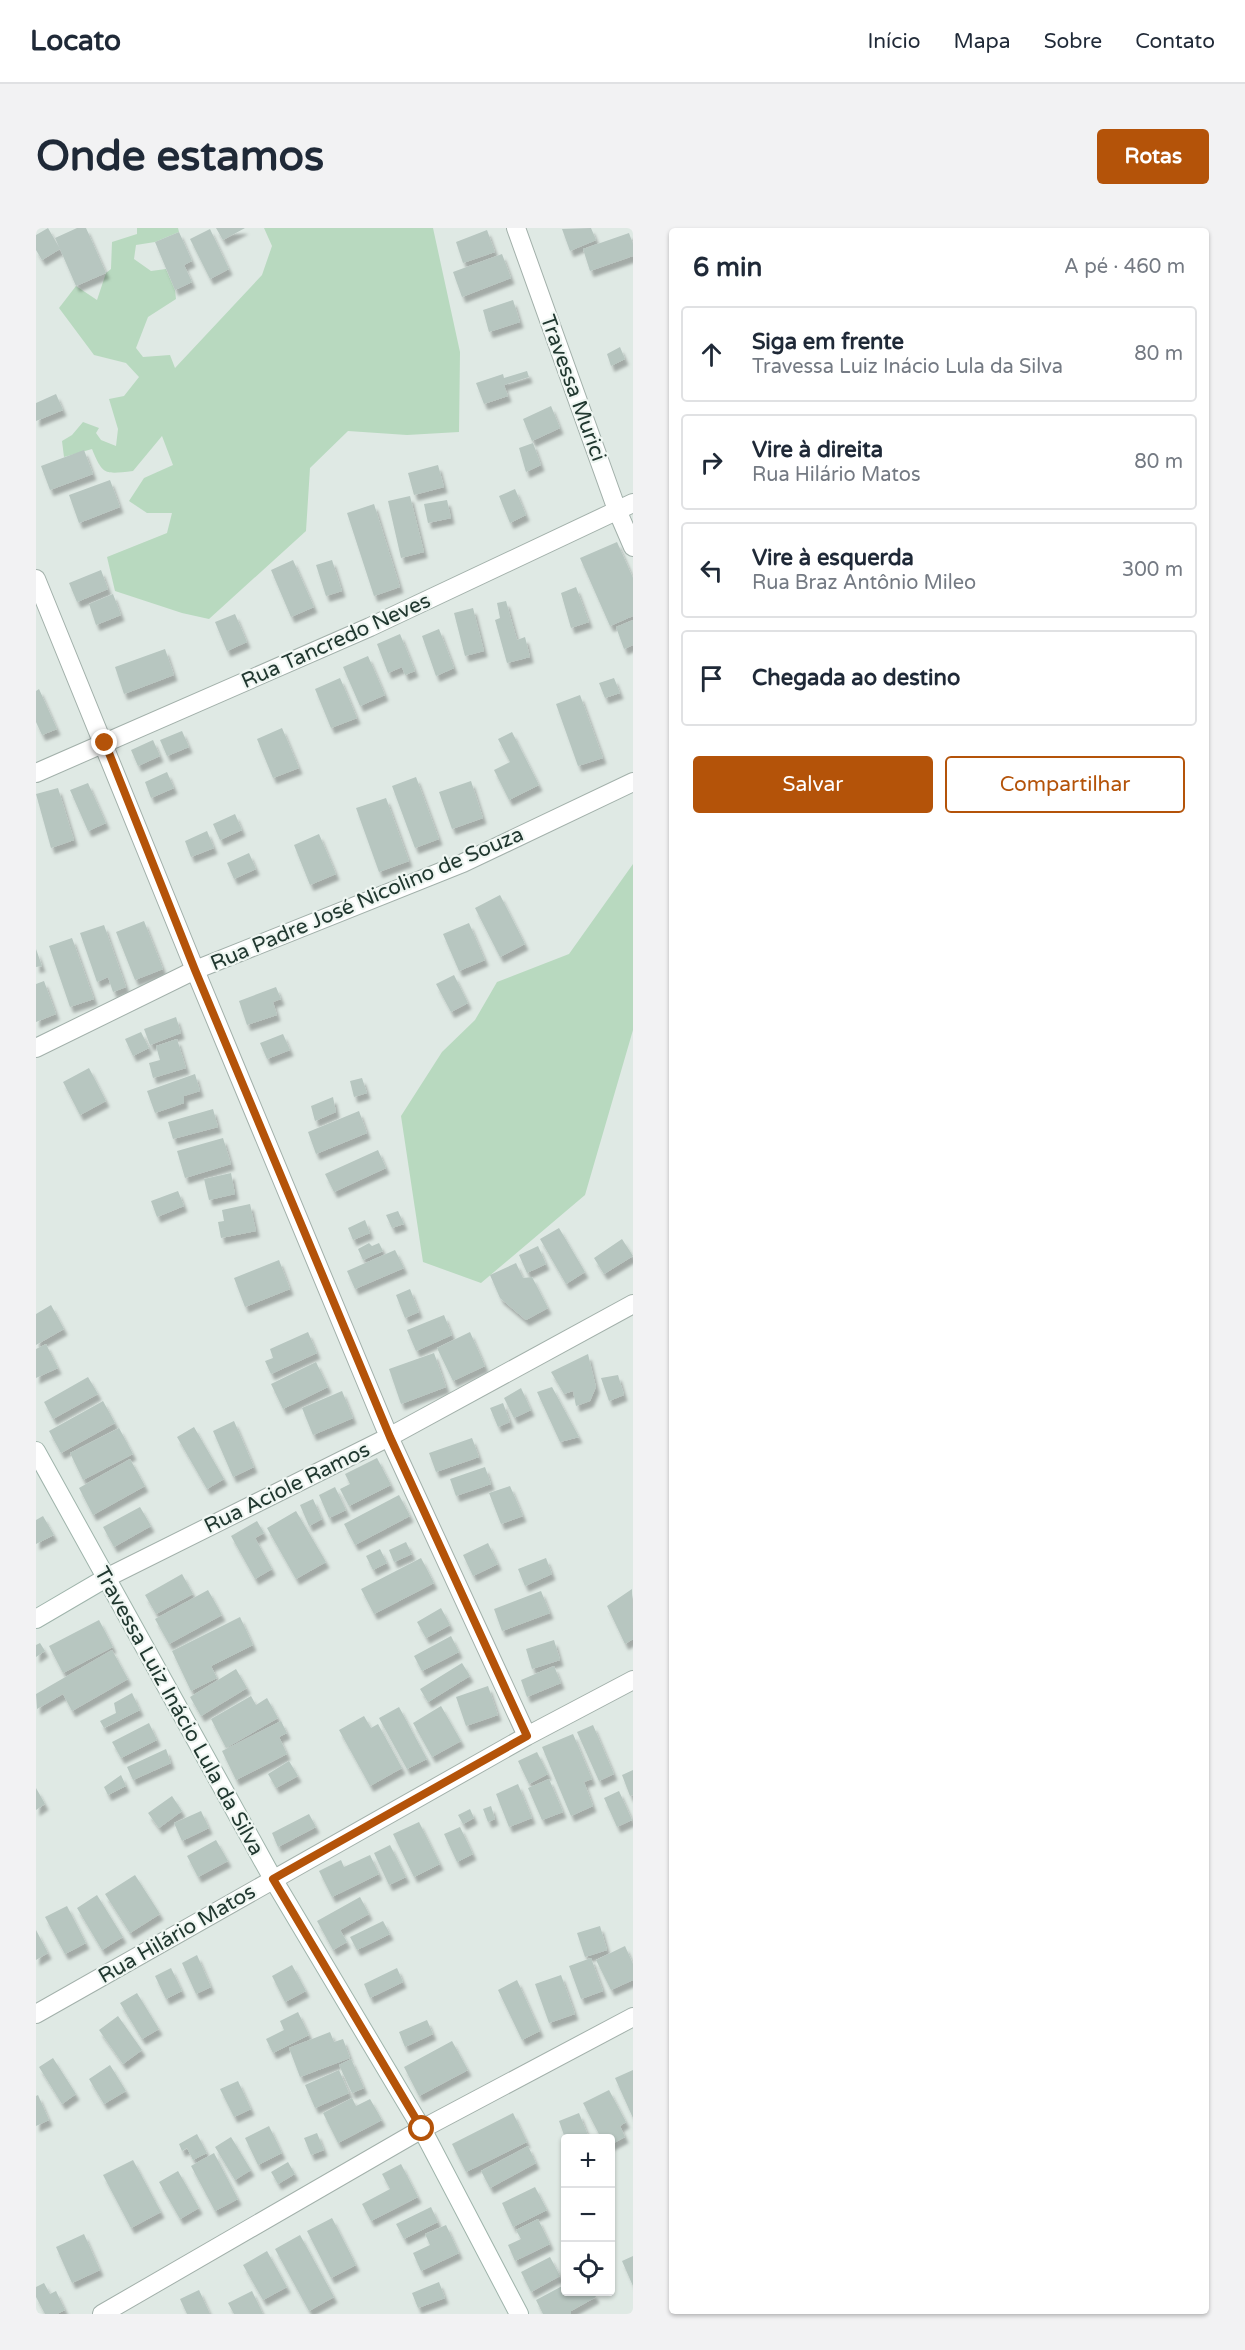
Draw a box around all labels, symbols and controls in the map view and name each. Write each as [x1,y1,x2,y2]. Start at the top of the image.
text: Locato [30,24,121,58]
text: Início [868,29,920,54]
text: Mapa [953,29,1011,54]
text: Sobre [1044,29,1102,54]
text: Contato [1135,29,1215,54]
button: Rotas [1097,129,1209,184]
text: Onde estamos [36,131,324,182]
text: 6 min [693,252,762,283]
text: A pé · 460 m [1064,255,1185,279]
street label: Travessa Murici [535,311,611,465]
text: Siga em frente [752,329,904,355]
icon: ahead [695,338,728,371]
text: 80 m [1134,342,1183,366]
text: Travessa Luiz Inácio Lula da Silva [752,355,1063,379]
text: Vire à direita [752,437,883,463]
icon: right [695,446,728,479]
text: 80 m [1134,450,1183,474]
text: Rua Hilário Matos [752,463,921,487]
text: Vire à esquerda [752,545,914,571]
icon: left [695,554,728,587]
text: 300 m [1122,558,1183,582]
text: Rua Braz Antônio Mileo [752,571,976,595]
street label: Rua Tancredo Neves [238,588,434,694]
icon: arrive [695,662,728,695]
text: Chegada ao destino [752,665,960,691]
route end [91,729,117,755]
button: Salvar [693,756,933,813]
button: Compartilhar [945,756,1185,813]
street label: Rua Padre José Nicolino de Souza [207,822,527,976]
street label: Rua Aciole Ramos [200,1437,374,1539]
street label: Travessa Luiz Inácio Lula da Silva [89,1562,269,1860]
street label: Rua Hilário Matos [94,1879,260,1989]
route start [408,2115,434,2141]
map controls [561,2134,615,2296]
button: + [561,2134,615,2188]
button: − [561,2188,615,2242]
button: locate [561,2242,615,2296]

